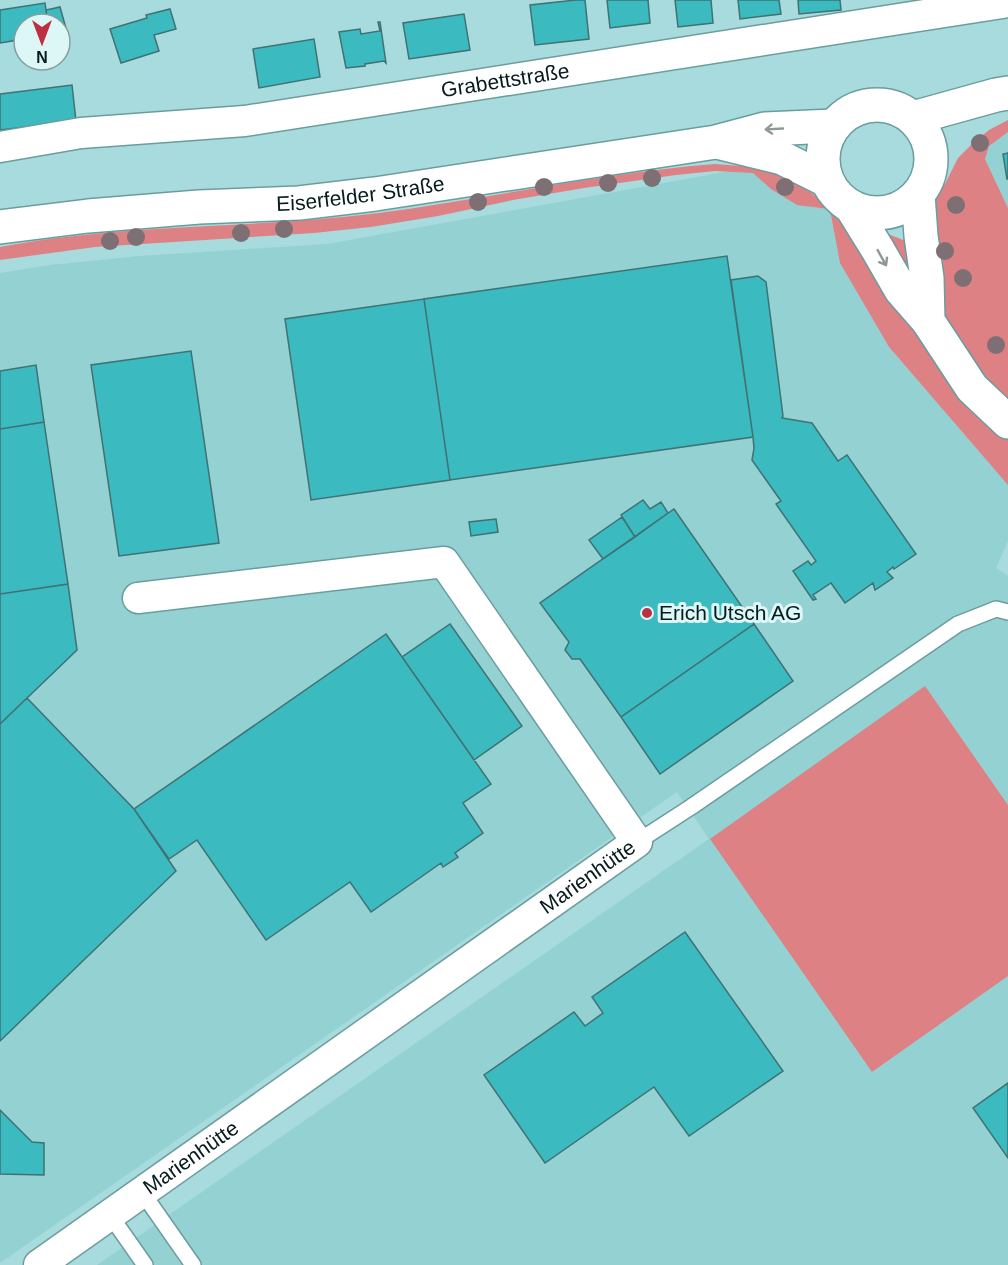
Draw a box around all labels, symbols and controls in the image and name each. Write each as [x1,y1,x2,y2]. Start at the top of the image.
north arrow [12,12,72,72]
text: N [36,48,48,65]
street label: Grabettstraße [439,59,571,101]
one-way arrow [765,124,785,135]
street label: Eiserfelder Straße [276,172,446,215]
one-way arrow [876,249,888,266]
place label: Erich Utsch AG [659,601,801,624]
marker: Erich Utsch AG [640,606,654,620]
street label: Marienhütte [535,835,639,918]
street label: Marienhütte [139,1116,243,1199]

